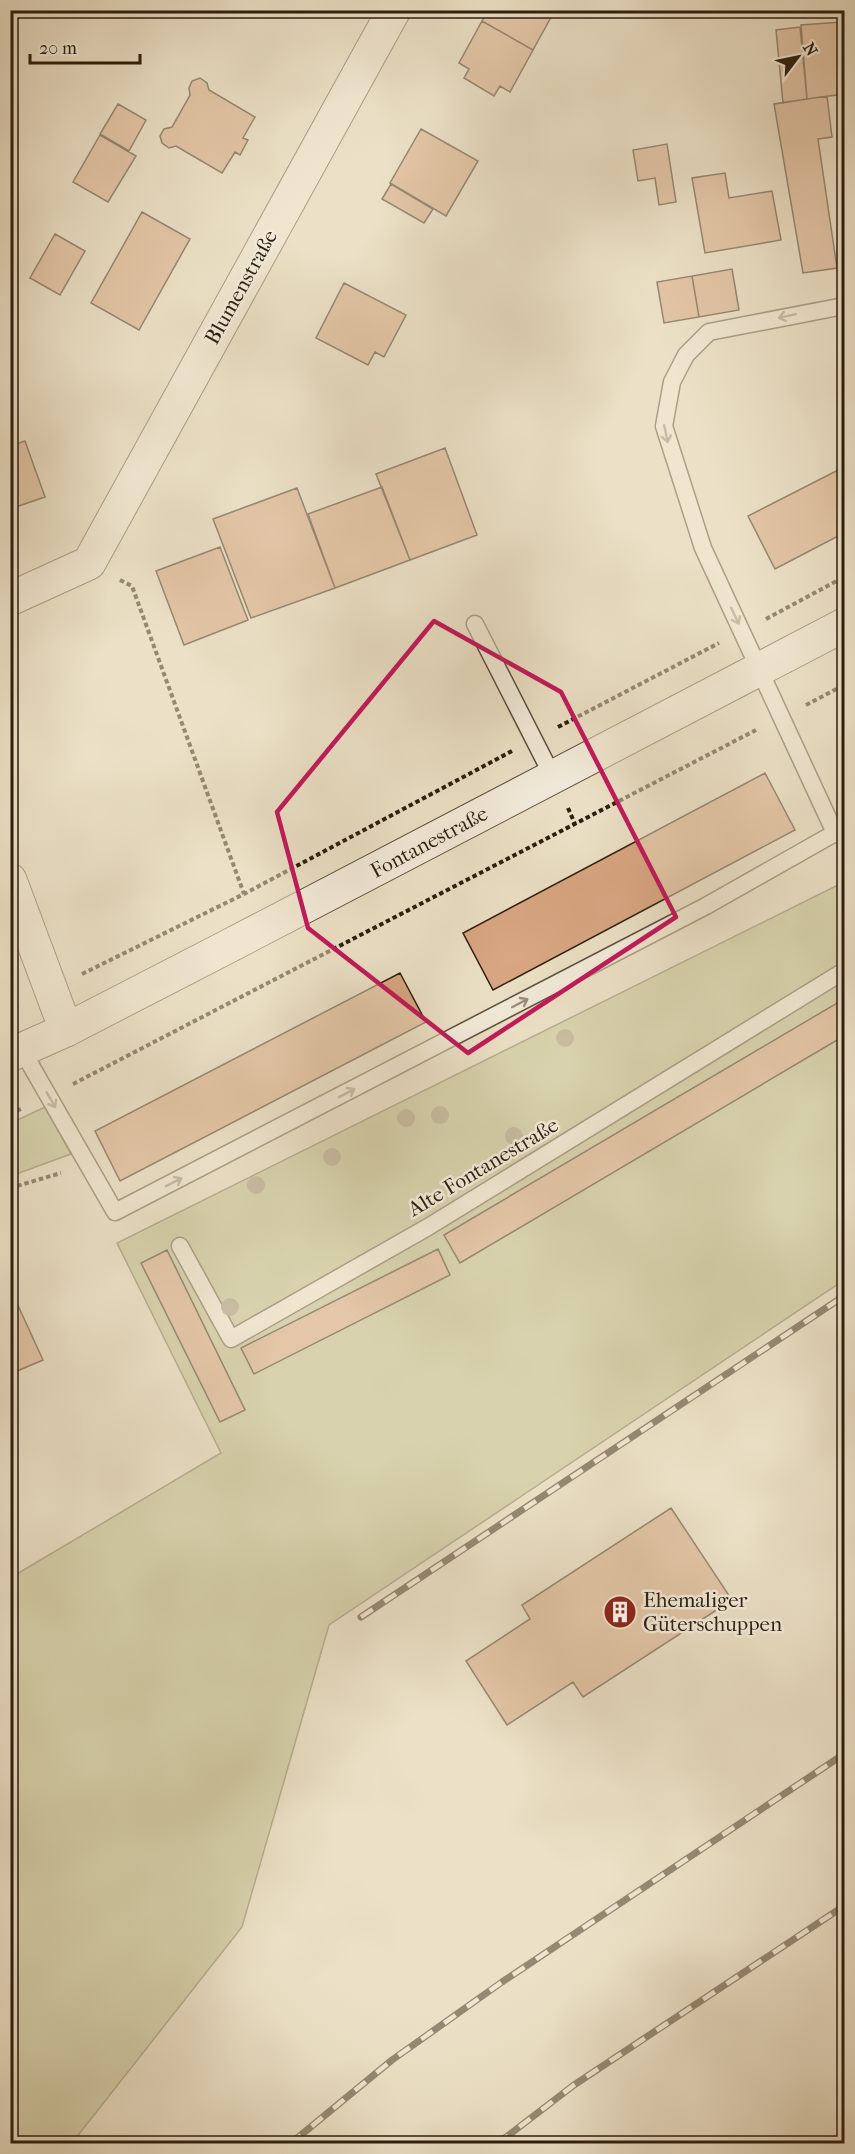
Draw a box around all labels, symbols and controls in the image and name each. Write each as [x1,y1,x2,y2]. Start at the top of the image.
scale bar [30,27,140,65]
north arrow [768,27,828,87]
text: 20 m [39,38,77,59]
text: N [799,39,822,60]
street label: Blumenstraße [200,226,282,348]
one-way arrow [778,311,797,322]
one-way arrow [661,424,673,443]
one-way arrow [730,606,741,624]
street label: Fontanestraße [366,801,492,883]
one-way arrow [511,997,528,1009]
one-way arrow [338,1086,356,1098]
one-way arrow [45,1092,57,1109]
street label: Alte Fontanestraße [403,1113,562,1222]
one-way arrow [164,1176,182,1187]
place label: Ehemaliger Güterschuppen [643,1588,782,1636]
building icon: Ehemaliger Güterschuppen [602,1594,638,1630]

